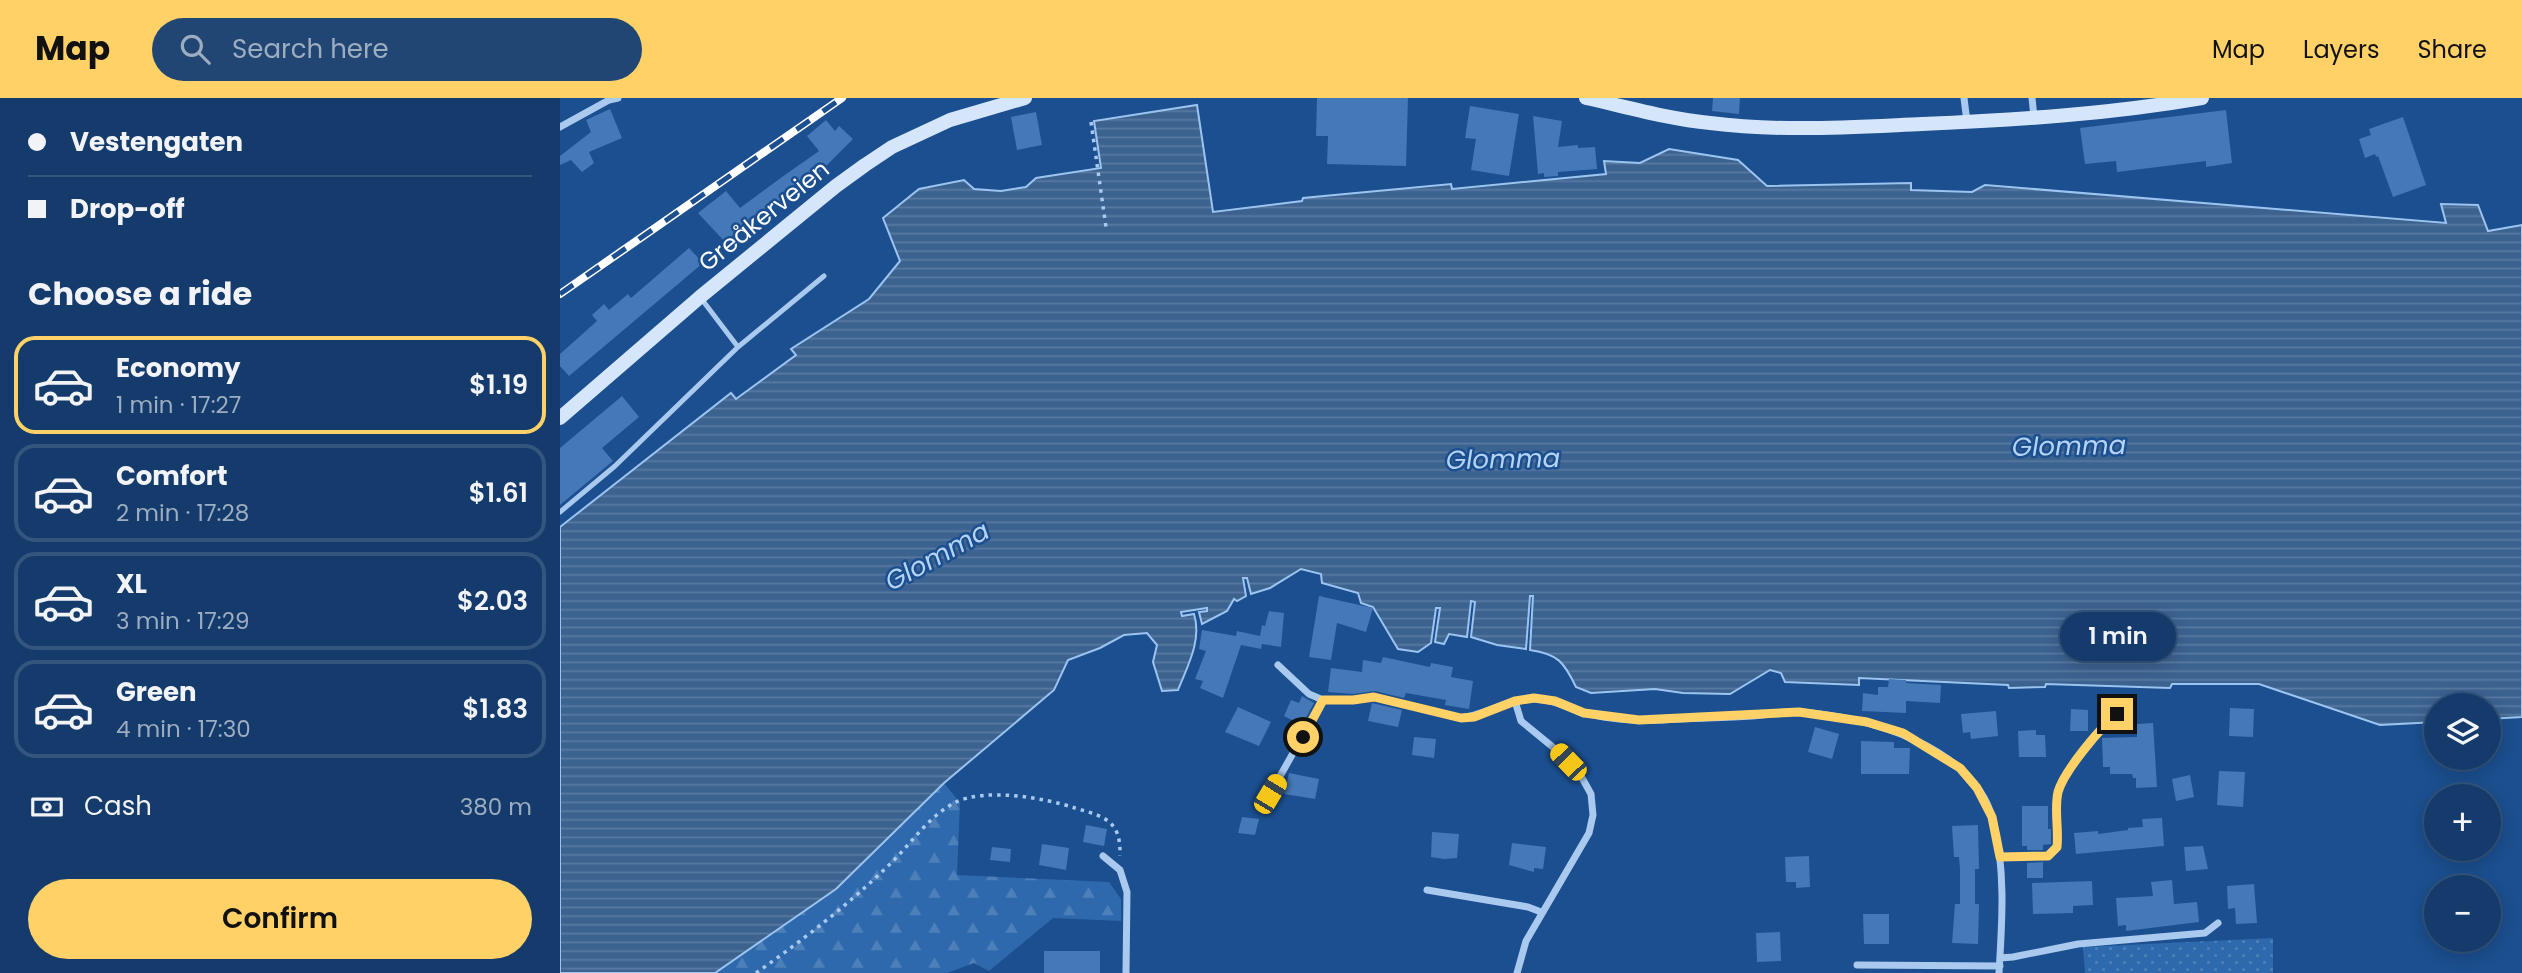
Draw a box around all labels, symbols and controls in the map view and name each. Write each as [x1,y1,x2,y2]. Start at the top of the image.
search box [152,18,642,81]
text: Map [35,25,110,72]
icon: search [176,30,214,68]
text: Search here [232,31,389,67]
text: Map [2212,33,2265,66]
text: Layers [2303,33,2379,66]
text: Share [2417,33,2487,66]
text: Vestengaten [70,124,243,160]
street label: Greåkerveien [691,153,836,279]
text: Drop-off [70,191,185,227]
text: Choose a ride [28,271,252,316]
text: Economy [116,350,240,386]
icon: car [32,354,95,417]
text: $1.19 [469,367,528,403]
text: 1 min · 17:27 [116,389,241,421]
water label: Glomma [2011,427,2127,465]
water label: Glomma [1445,440,1561,478]
text: Comfort [116,458,228,494]
icon: car [32,462,95,525]
text: $1.61 [469,475,528,511]
text: 2 min · 17:28 [116,497,249,529]
water label: Glomma [878,513,996,599]
text: XL [116,566,147,602]
icon: car [32,570,95,633]
text: $2.03 [457,583,528,619]
text: 3 min · 17:29 [116,605,249,637]
callout: 1 min [2059,612,2175,662]
text: 1 min [2088,620,2148,652]
text: Green [116,674,197,710]
icon: car [32,678,95,741]
text: $1.83 [463,691,528,727]
map controls [2424,693,2501,952]
button: layers [2424,693,2501,770]
route end [2101,698,2133,730]
text: 4 min · 17:30 [116,713,251,745]
route start [1287,721,1319,753]
car [1546,740,1591,784]
car [1251,771,1290,817]
button: + [2424,784,2501,861]
icon: cash [28,788,66,826]
text: Cash [84,788,152,824]
text: 380 m [460,791,532,823]
button: − [2424,875,2501,952]
button: Confirm [28,879,532,959]

